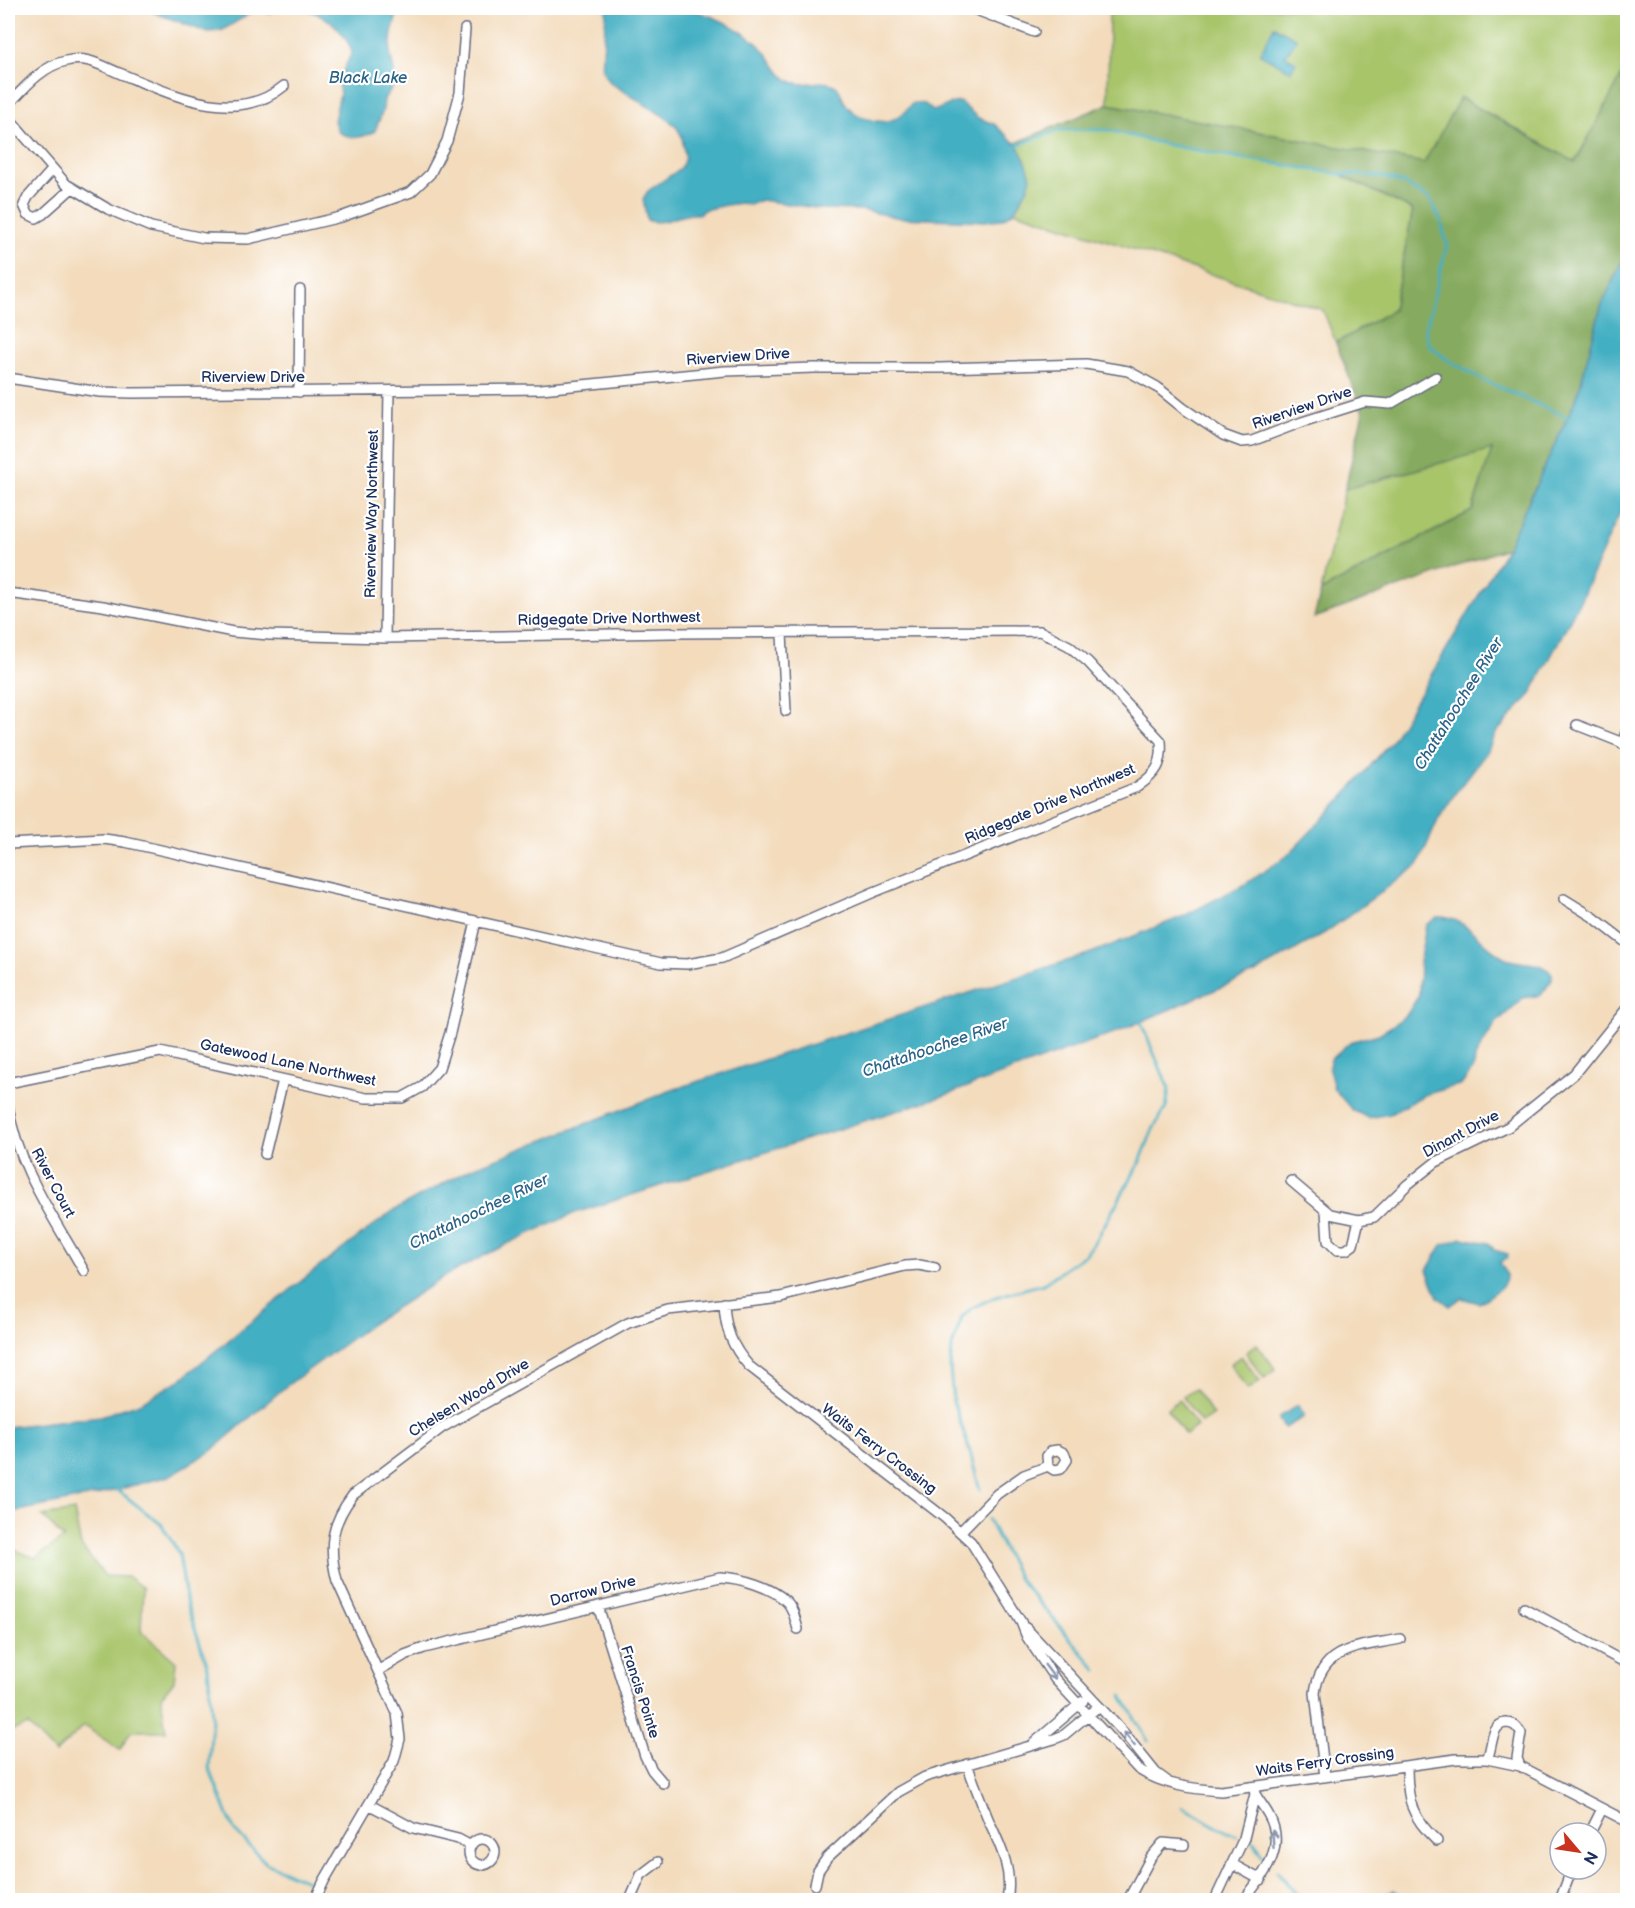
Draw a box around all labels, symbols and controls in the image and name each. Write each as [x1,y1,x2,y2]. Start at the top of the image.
water label: Black Lake [329,69,407,88]
street label: Riverview Drive [685,344,791,370]
street label: Riverview Drive [201,368,305,387]
street label: Riverview Drive [1250,382,1354,434]
street label: Riverview Way Northwest [361,429,383,598]
street label: Ridgegate Drive Northwest [517,608,701,630]
water label: Chattahoochee River [1411,633,1508,774]
street label: Ridgegate Drive Northwest [962,759,1138,848]
water label: Chattahoochee River [860,1014,1011,1082]
street label: Gatewood Lane Northwest [198,1035,378,1091]
street label: Dinant Drive [1420,1106,1503,1162]
street label: River Court [27,1145,80,1222]
water label: Chattahoochee River [406,1170,553,1254]
street label: Chelsen Wood Drive [405,1354,533,1441]
street label: Waits Ferry Crossing [818,1399,940,1499]
street label: Darrow Drive [548,1571,638,1611]
street label: Francis Pointe [616,1643,664,1741]
one-way arrow [1044,1664,1057,1680]
one-way arrow [1122,1732,1136,1747]
street label: Waits Ferry Crossing [1255,1743,1395,1781]
north arrow [1548,1821,1608,1881]
one-way arrow [1268,1830,1279,1849]
text: N [1579,1848,1601,1867]

